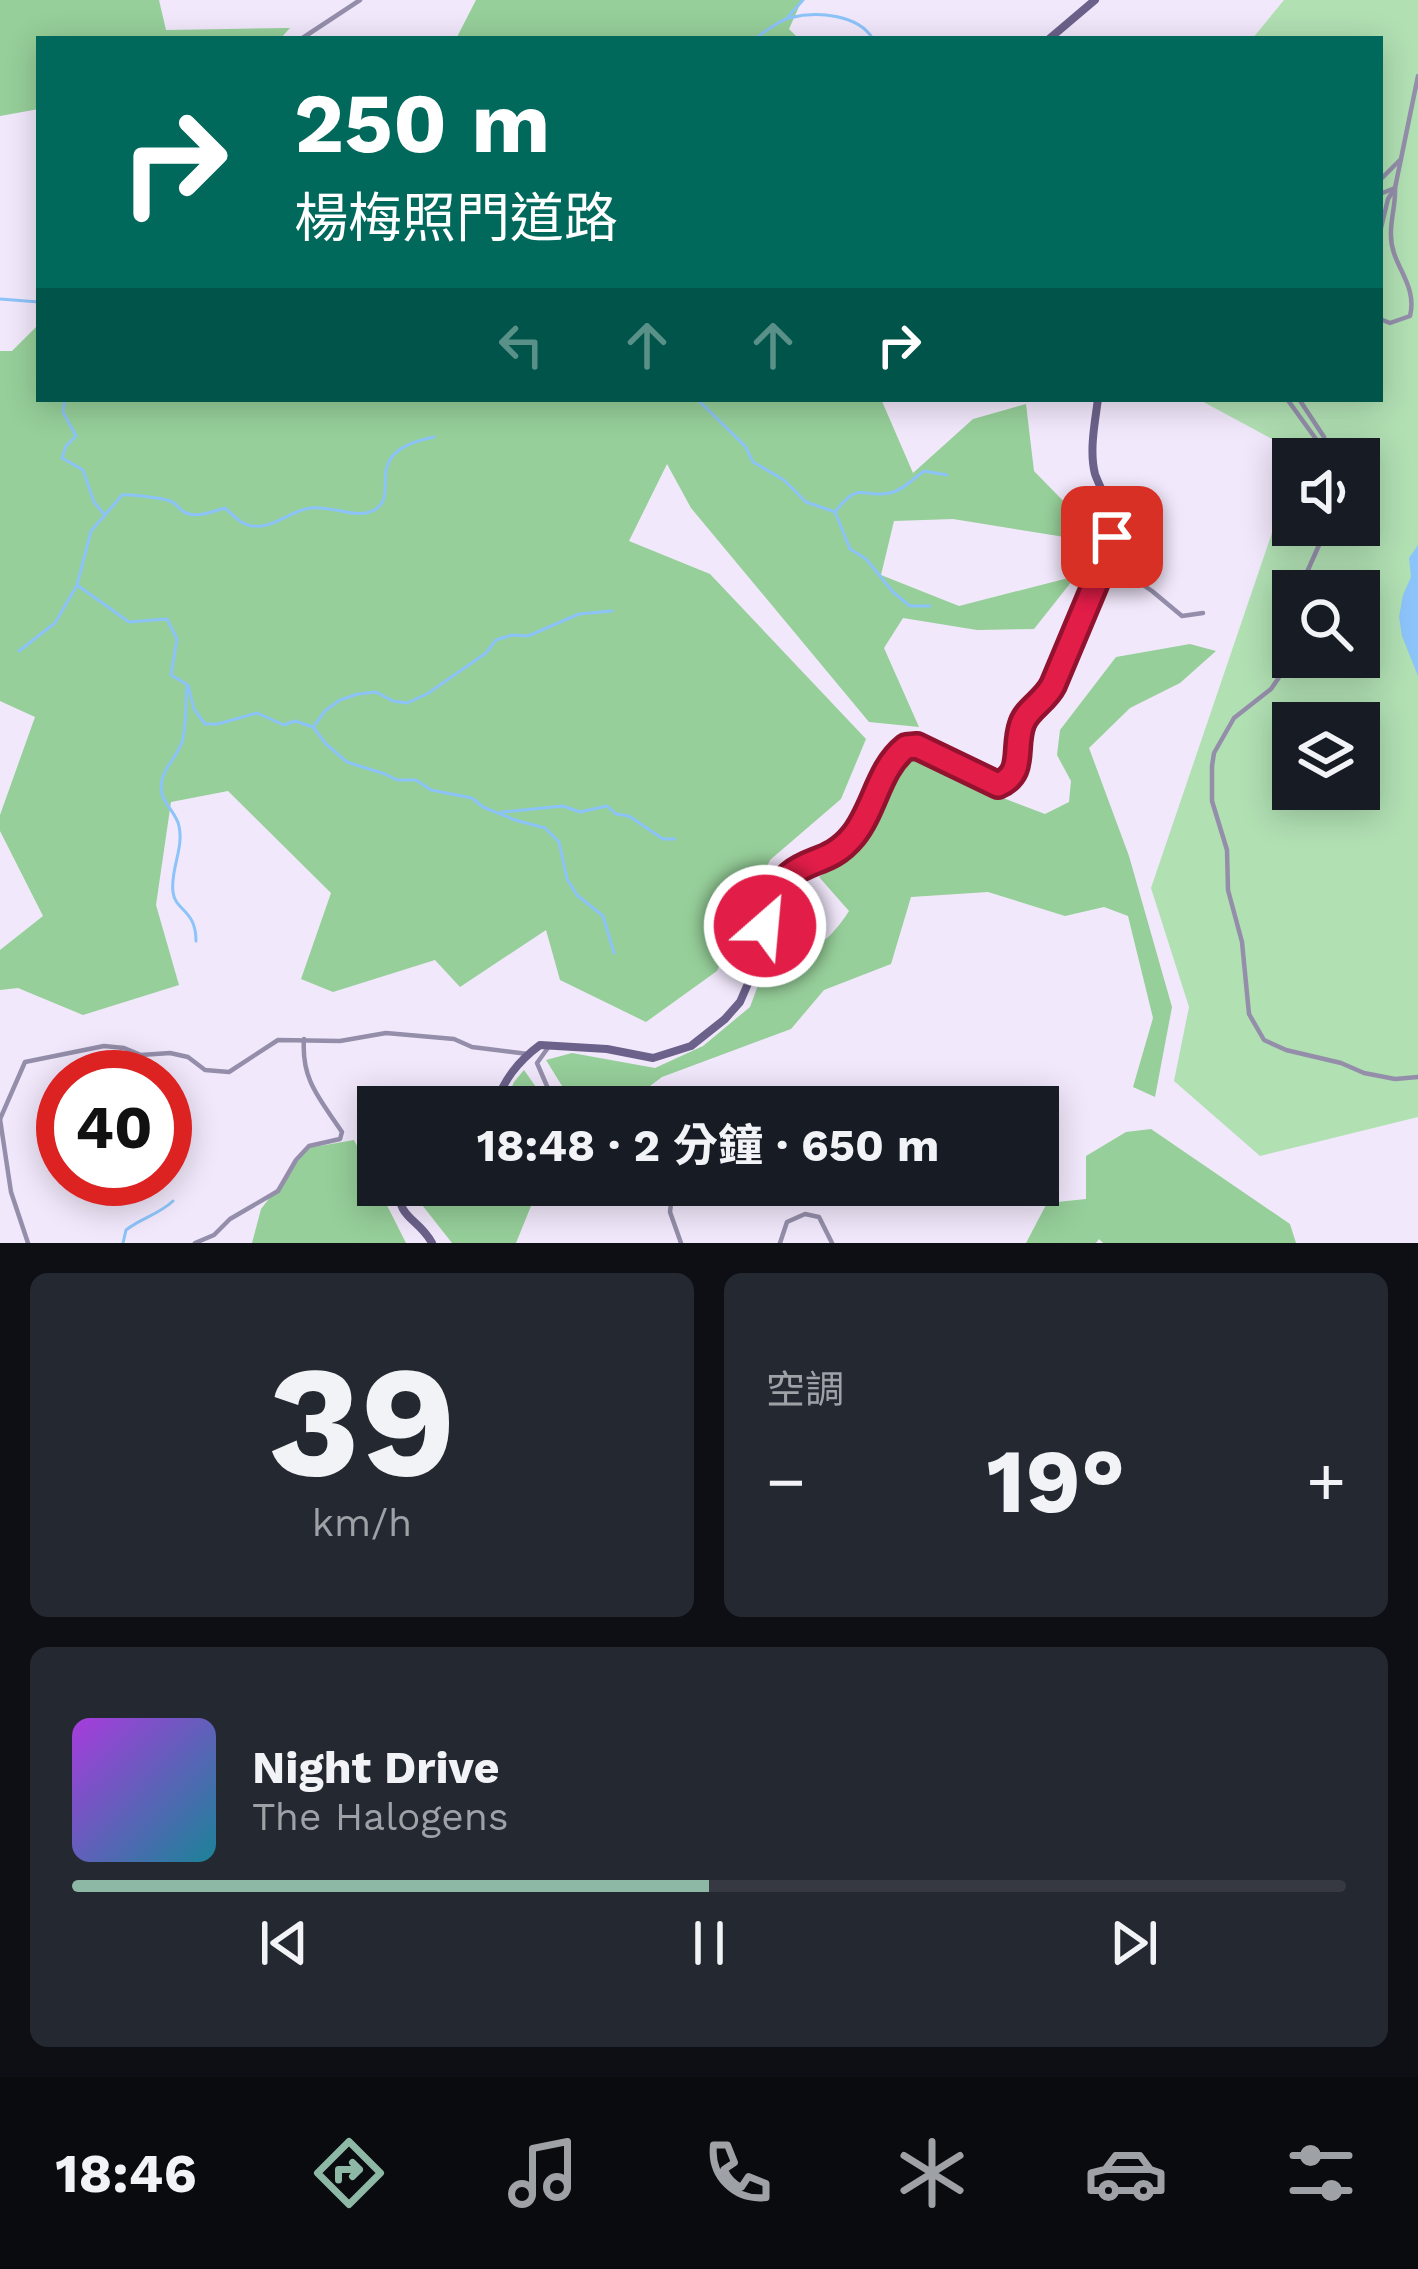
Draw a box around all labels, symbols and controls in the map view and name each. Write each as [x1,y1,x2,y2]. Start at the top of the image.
text: 250 m [294,74,550,172]
icon: right [96,84,252,240]
text: 楊梅照門道路 [294,187,618,250]
icon: left [488,312,554,378]
icon: ahead [614,312,680,378]
icon: ahead [740,312,806,378]
icon: right [866,312,932,378]
map controls [1272,438,1380,810]
button: sound [1272,438,1380,546]
pin [1061,486,1163,588]
icon: arrive [1079,504,1145,570]
button: search [1272,570,1380,678]
button: layers [1272,702,1380,810]
position arrow [702,863,828,989]
speed limit sign: 40 [36,1050,192,1206]
text: 18:48 · 2 分鐘 · 650 m [477,1119,939,1172]
text: 39 [268,1330,456,1513]
text: 空調 [766,1367,844,1412]
text: 19° [987,1428,1125,1534]
text: − [766,1443,806,1520]
text: + [1306,1443,1346,1520]
text: km/h [312,1500,412,1545]
text: Night Drive [252,1741,500,1794]
text: The Halogens [252,1794,508,1839]
icon: previous [251,1910,317,1976]
icon: pause [676,1910,742,1976]
icon: next [1101,1910,1167,1976]
icon: directions [307,2131,391,2215]
icon: music [501,2131,585,2215]
icon: phone [696,2131,780,2215]
icon: climate [890,2131,974,2215]
icon: car [1084,2131,1168,2215]
icon: filters [1279,2131,1363,2215]
text: 18:46 [55,2142,197,2205]

